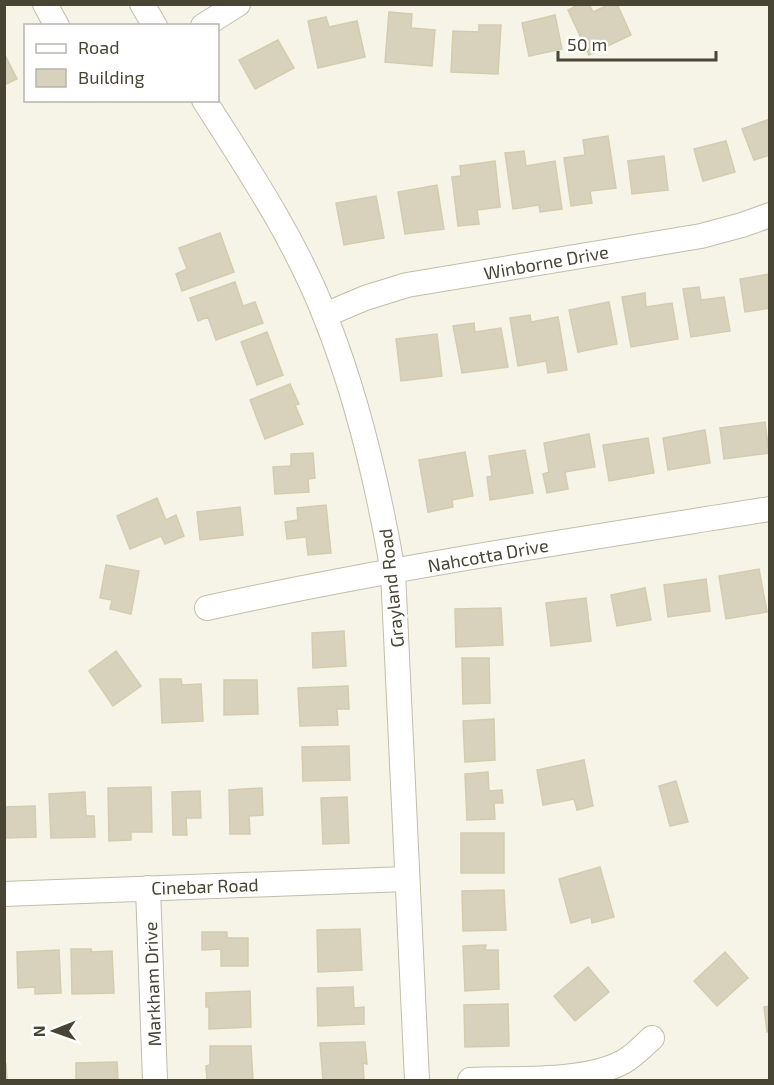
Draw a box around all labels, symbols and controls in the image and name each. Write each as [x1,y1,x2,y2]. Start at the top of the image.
legend [24,24,219,102]
scale bar [558,24,716,62]
text: 50 m [567,33,607,55]
text: Road [78,36,119,58]
text: Building [78,66,145,88]
street label: Winborne Drive [482,240,610,284]
street label: Grayland Road [374,527,408,649]
street label: Nahcotta Drive [426,534,550,576]
street label: Cinebar Road [151,873,259,899]
street label: Markham Drive [139,921,165,1047]
north arrow [24,1001,84,1061]
text: N [29,1025,48,1037]

